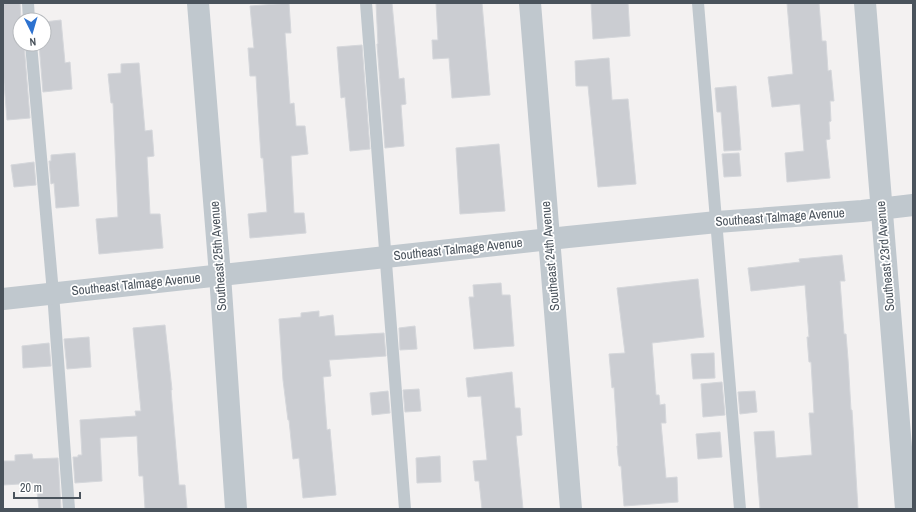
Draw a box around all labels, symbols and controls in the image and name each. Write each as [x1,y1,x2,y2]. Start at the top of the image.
north arrow [12,12,52,52]
text: N [29,35,37,49]
street label: Southeast 25th Avenue [206,200,230,311]
street label: Southeast 24th Avenue [537,200,563,312]
street label: Southeast 23rd Avenue [872,200,898,312]
street label: Southeast Talmage Avenue [715,204,845,230]
street label: Southeast Talmage Avenue [393,234,523,264]
street label: Southeast Talmage Avenue [71,269,201,299]
scale bar [14,474,80,500]
text: 20 m [20,480,42,496]

